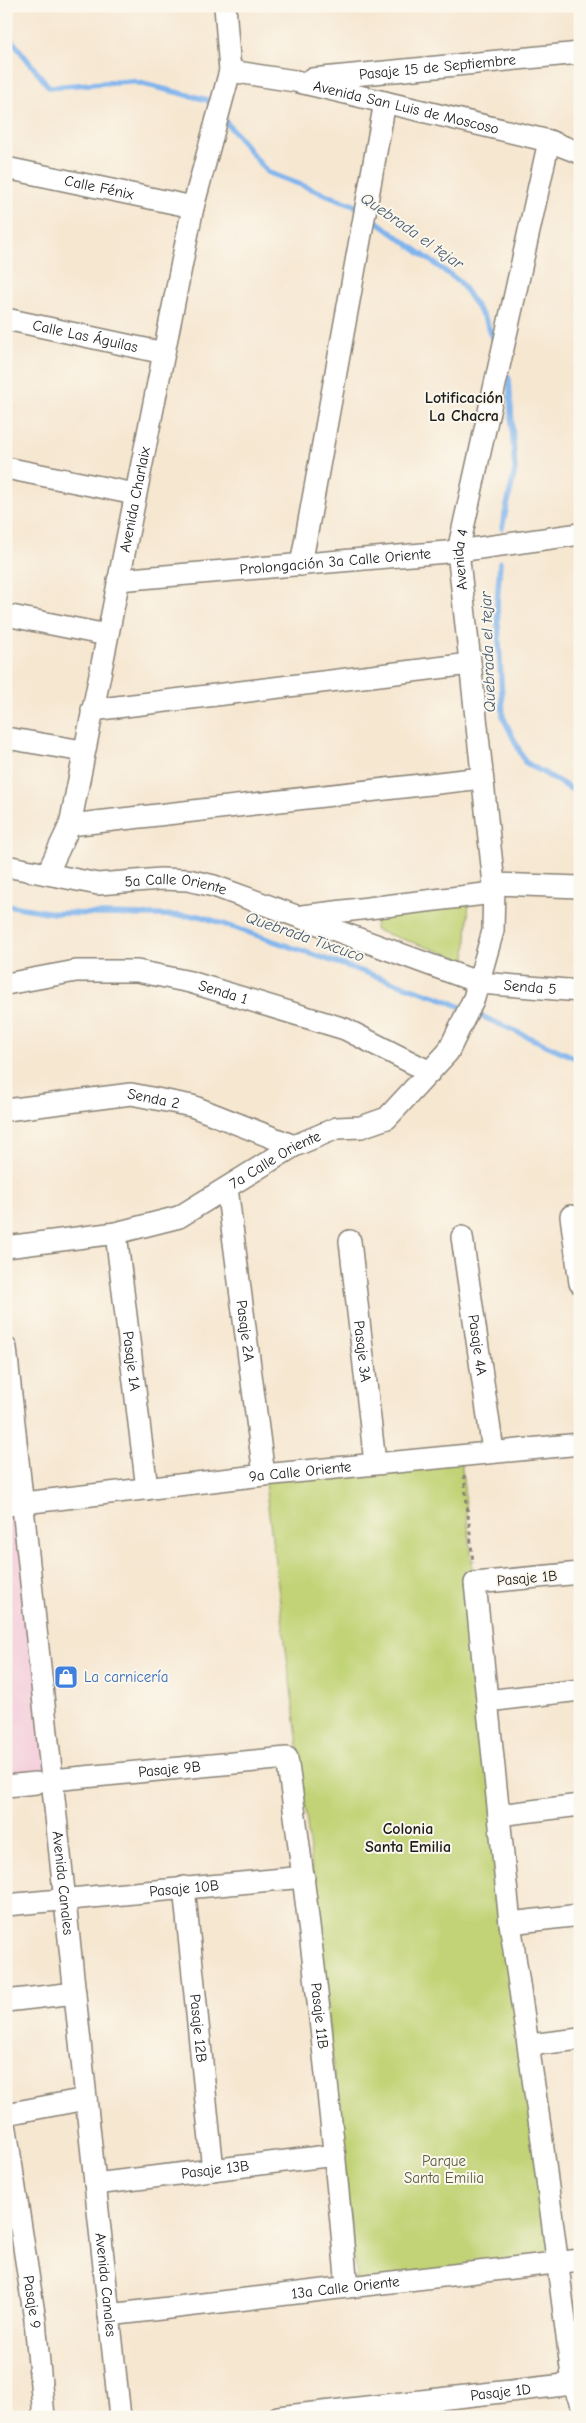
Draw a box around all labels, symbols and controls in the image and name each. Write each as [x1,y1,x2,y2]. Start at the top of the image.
street label: Pasaje 15 de Septiembre [358,50,517,83]
street label: Avenida San Luis de Moscoso [312,77,501,138]
street label: Calle Fénix [63,171,136,204]
water label: Quebrada el tejar [357,189,467,273]
street label: Calle Las Águilas [31,316,140,356]
district label: Lotificación La Chacra [425,389,503,425]
street label: Avenida Charlaix [115,444,154,554]
street label: Avenida 4 [449,527,472,591]
street label: Prolongación 3a Calle Oriente [239,544,432,579]
water label: Quebrada el tejar [477,591,499,713]
street label: 5a Calle Oriente [124,870,230,899]
water label: Quebrada Tixcuco [243,908,367,966]
street label: Senda 1 [196,976,250,1008]
street label: Senda 5 [503,976,557,998]
street label: Senda 2 [126,1085,181,1112]
street label: 7a Calle Oriente [226,1127,324,1193]
street label: Pasaje 2A [233,1299,258,1363]
street label: Pasaje 4A [464,1313,491,1377]
street label: Pasaje 3A [350,1320,375,1383]
street label: Pasaje 1A [119,1330,144,1392]
street label: 9a Calle Oriente [248,1457,353,1486]
street label: Pasaje 1B [496,1566,558,1590]
shop icon: La carnicería [53,1664,79,1690]
place label: La carnicería [84,1668,168,1686]
street label: Pasaje 9B [137,1757,202,1781]
district label: Colonia Santa Emilia [365,1820,451,1856]
street label: Avenida Canales [49,1830,78,1936]
street label: Pasaje 10B [149,1876,220,1900]
street label: Pasaje 11B [307,1982,332,2050]
street label: Pasaje 12B [186,1993,211,2063]
park label: Parque Santa Emilia [404,2152,484,2187]
street label: Pasaje 13B [180,2156,250,2183]
street label: Avenida Canales [91,2232,120,2338]
street label: 13a Calle Oriente [290,2272,401,2303]
street label: Pasaje 9 [19,2274,45,2329]
street label: Pasaje 1D [469,2380,532,2404]

